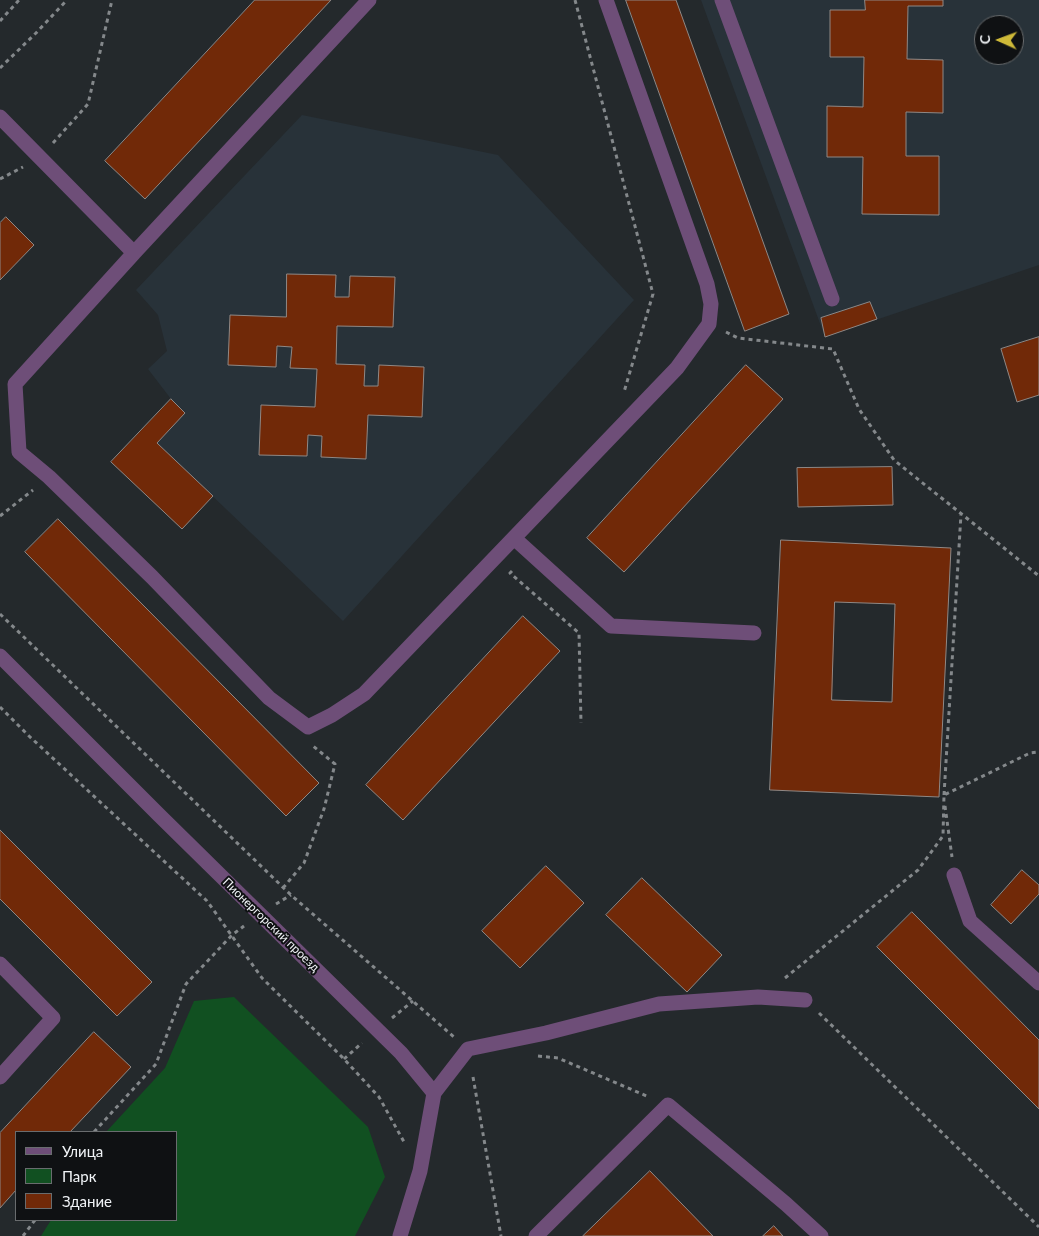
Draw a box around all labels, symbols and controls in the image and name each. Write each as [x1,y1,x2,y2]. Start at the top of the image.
north arrow [974,15,1024,65]
text: С [976,35,993,44]
street label: Пионергорский проезд [220,875,322,975]
legend [15,1131,178,1221]
text: Улица [62,1142,103,1160]
text: Парк [62,1167,96,1185]
text: Здание [62,1192,112,1210]

